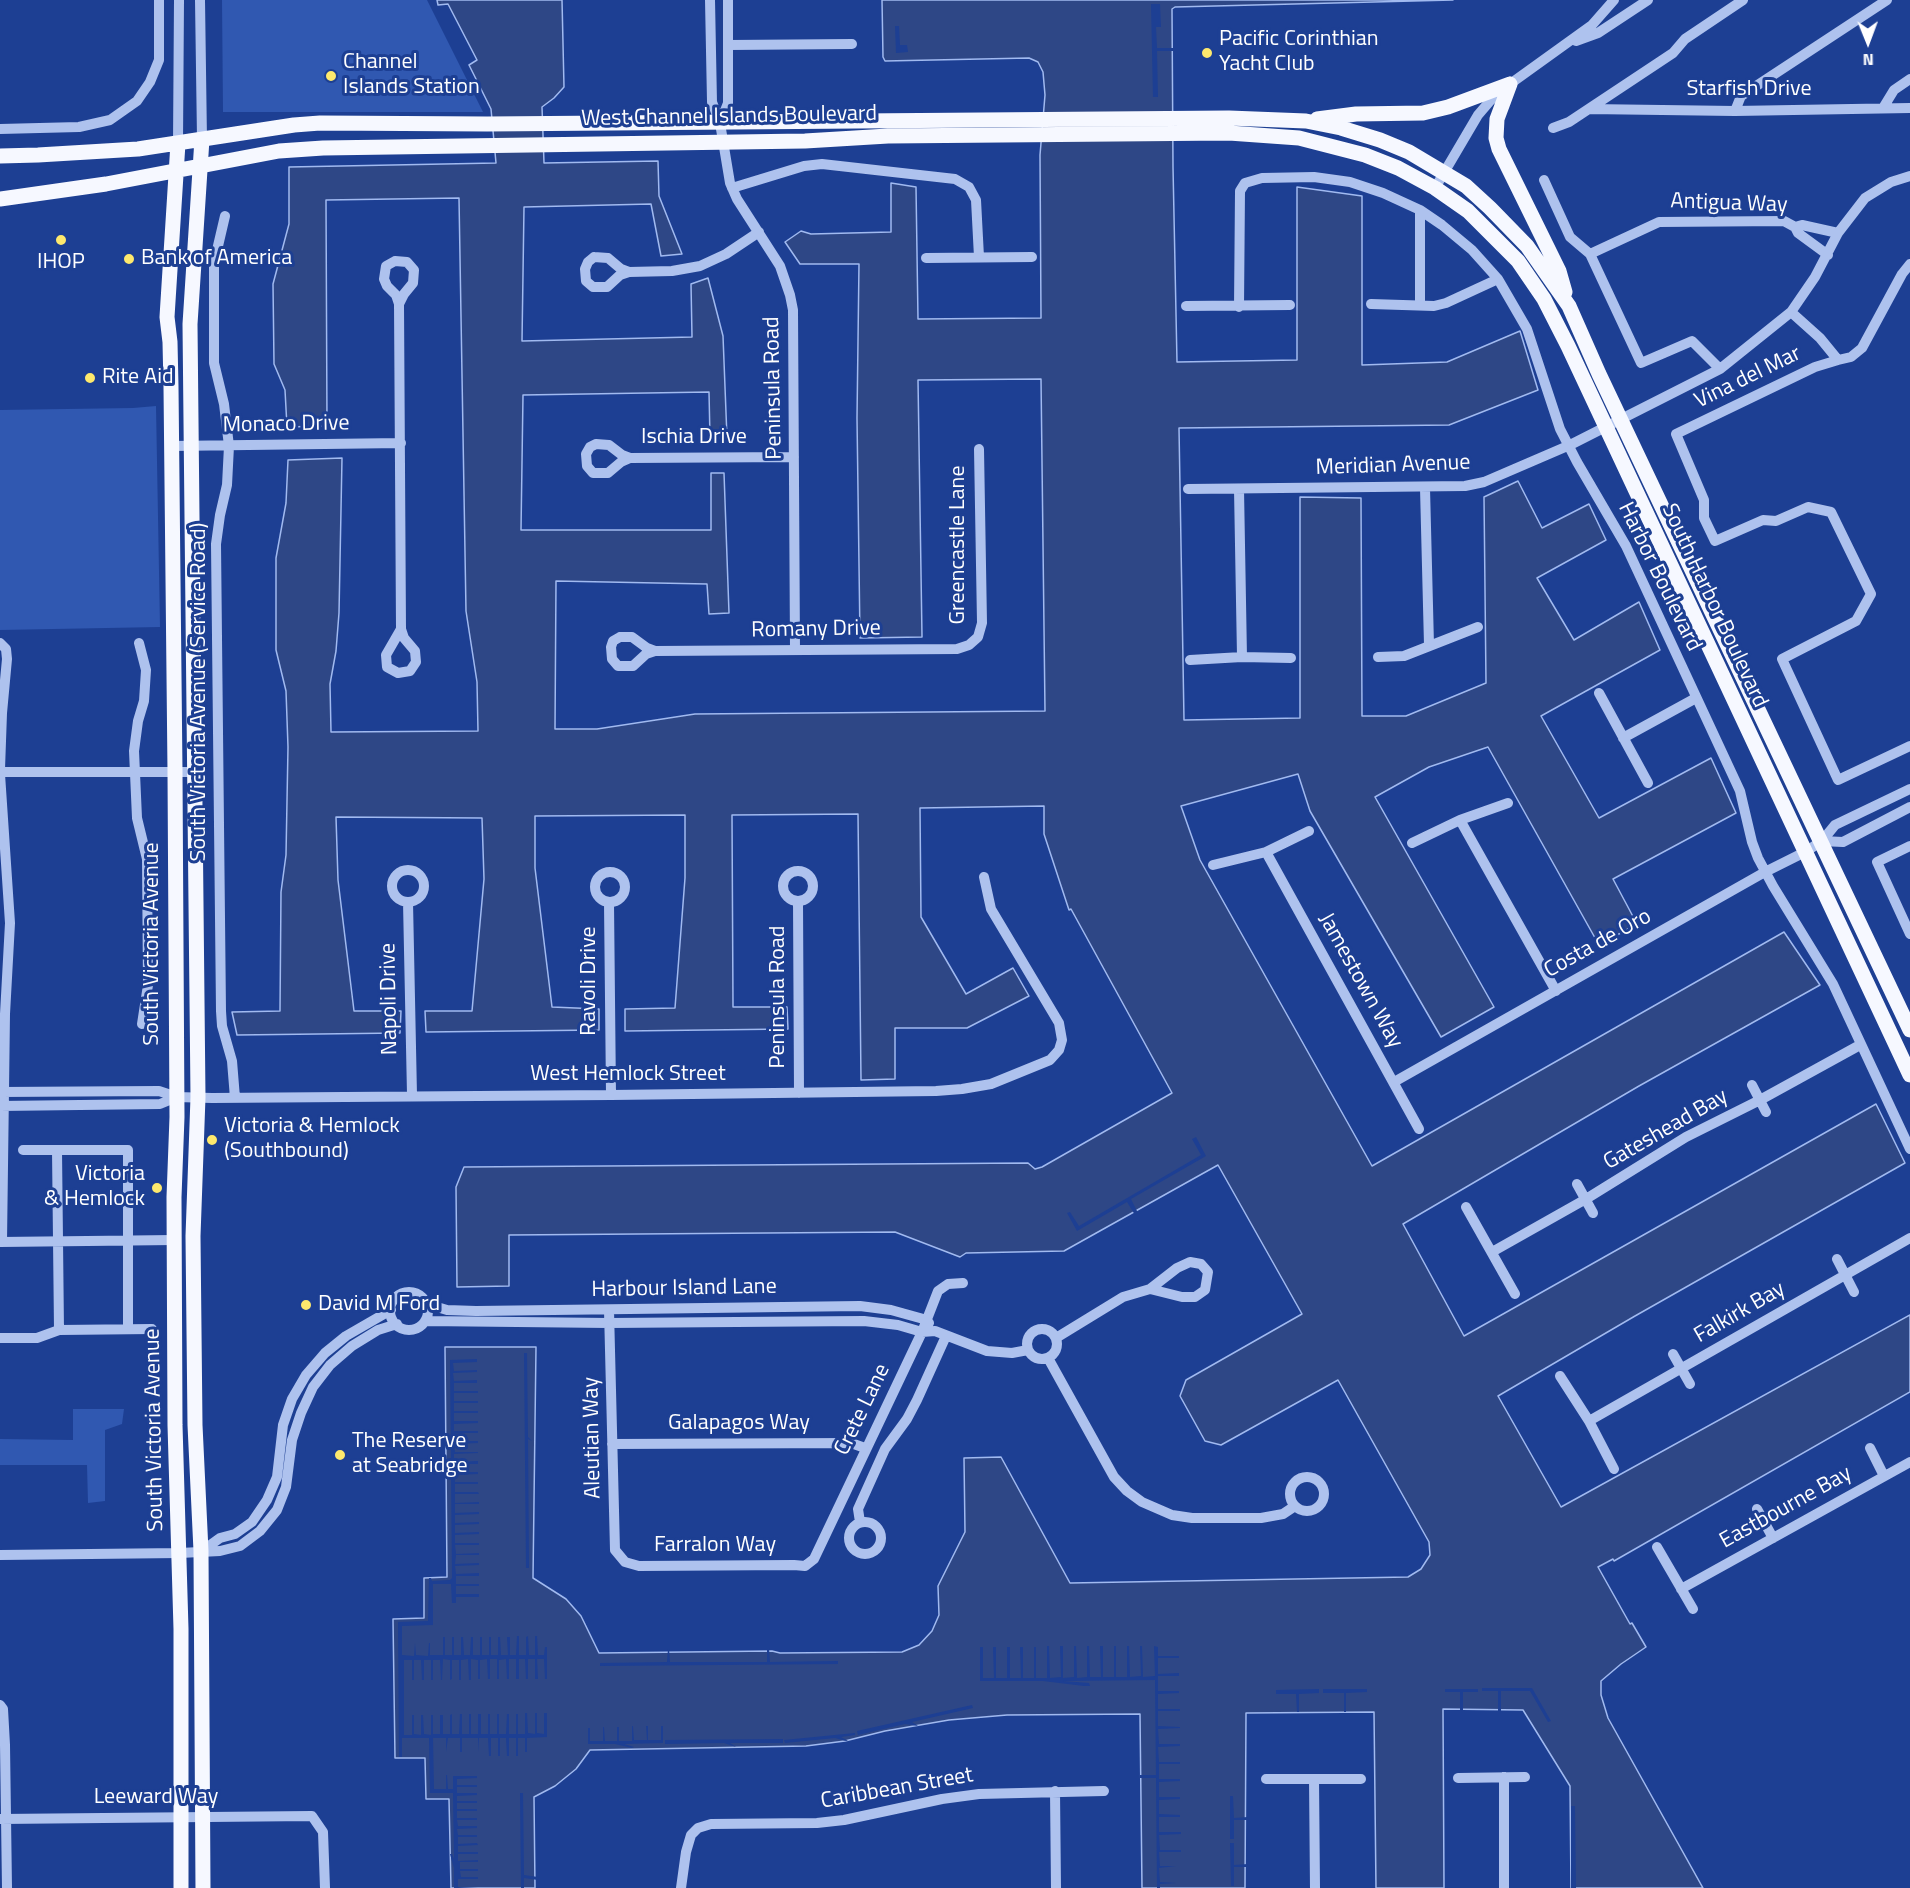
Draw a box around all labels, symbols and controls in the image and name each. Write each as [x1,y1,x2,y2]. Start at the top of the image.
north arrow [1838,12,1898,72]
place label: Pacific Corinthian Yacht Club [1219,27,1379,78]
marker: Pacific Corinthian Yacht Club [1200,46,1214,60]
text: N [1863,48,1874,72]
place label: Channel Islands Station [343,50,480,101]
marker: Channel Islands Station [324,69,338,83]
street label: Starfish Drive [1686,77,1812,103]
street label: West Channel Islands Boulevard [581,101,877,133]
street label: Antigua Way [1670,189,1788,219]
marker: IHOP [54,233,68,247]
place label: Bank of America [141,246,292,272]
place label: IHOP [37,250,85,276]
marker: Bank of America [122,252,136,266]
street label: Peninsula Road [760,316,788,460]
street label: Vina del Mar [1690,341,1806,415]
place label: Rite Aid [102,365,174,391]
marker: Rite Aid [83,371,97,385]
street label: Monaco Drive [222,411,350,439]
street label: Ischia Drive [641,425,747,451]
street label: Meridian Avenue [1315,450,1471,482]
street label: Greencastle Lane [946,465,972,625]
street label: Harbor Boulevard [1612,498,1706,656]
street label: South Harbor Boulevard [1655,500,1773,712]
street label: South Victoria Avenue (Service Road) [187,523,213,861]
street label: Romany Drive [751,616,881,644]
street label: South Victoria Avenue [140,842,166,1046]
street label: Costa de Oro [1540,904,1656,984]
street label: Jamestown Way [1312,909,1408,1053]
street label: Ravoli Drive [577,926,603,1036]
street label: Peninsula Road [766,926,792,1068]
street label: Napoli Drive [376,943,404,1055]
street label: West Hemlock Street [530,1062,726,1088]
street label: Gateshead Bay [1599,1084,1733,1176]
place label: Victoria & Hemlock (Southbound) [224,1114,400,1166]
marker: Victoria & Hemlock (Southbound) [205,1133,219,1147]
place label: Victoria & Hemlock [44,1162,145,1214]
marker: Victoria & Hemlock [150,1181,164,1195]
street label: Harbour Island Lane [591,1274,777,1304]
street label: Falkirk Bay [1690,1276,1790,1350]
place label: David M Ford [318,1292,440,1318]
marker: David M Ford [299,1298,313,1312]
street label: South Victoria Avenue [140,1328,170,1532]
street label: Crete Lane [830,1360,896,1460]
street label: Aleutian Way [579,1377,607,1499]
street label: Galapagos Way [668,1411,810,1437]
place label: The Reserve at Seabridge [352,1429,468,1480]
marker: The Reserve at Seabridge [333,1448,347,1462]
street label: Eastbourne Bay [1716,1461,1856,1555]
street label: Farralon Way [654,1533,776,1559]
street label: Caribbean Street [819,1763,975,1815]
street label: Leeward Way [94,1785,218,1811]

